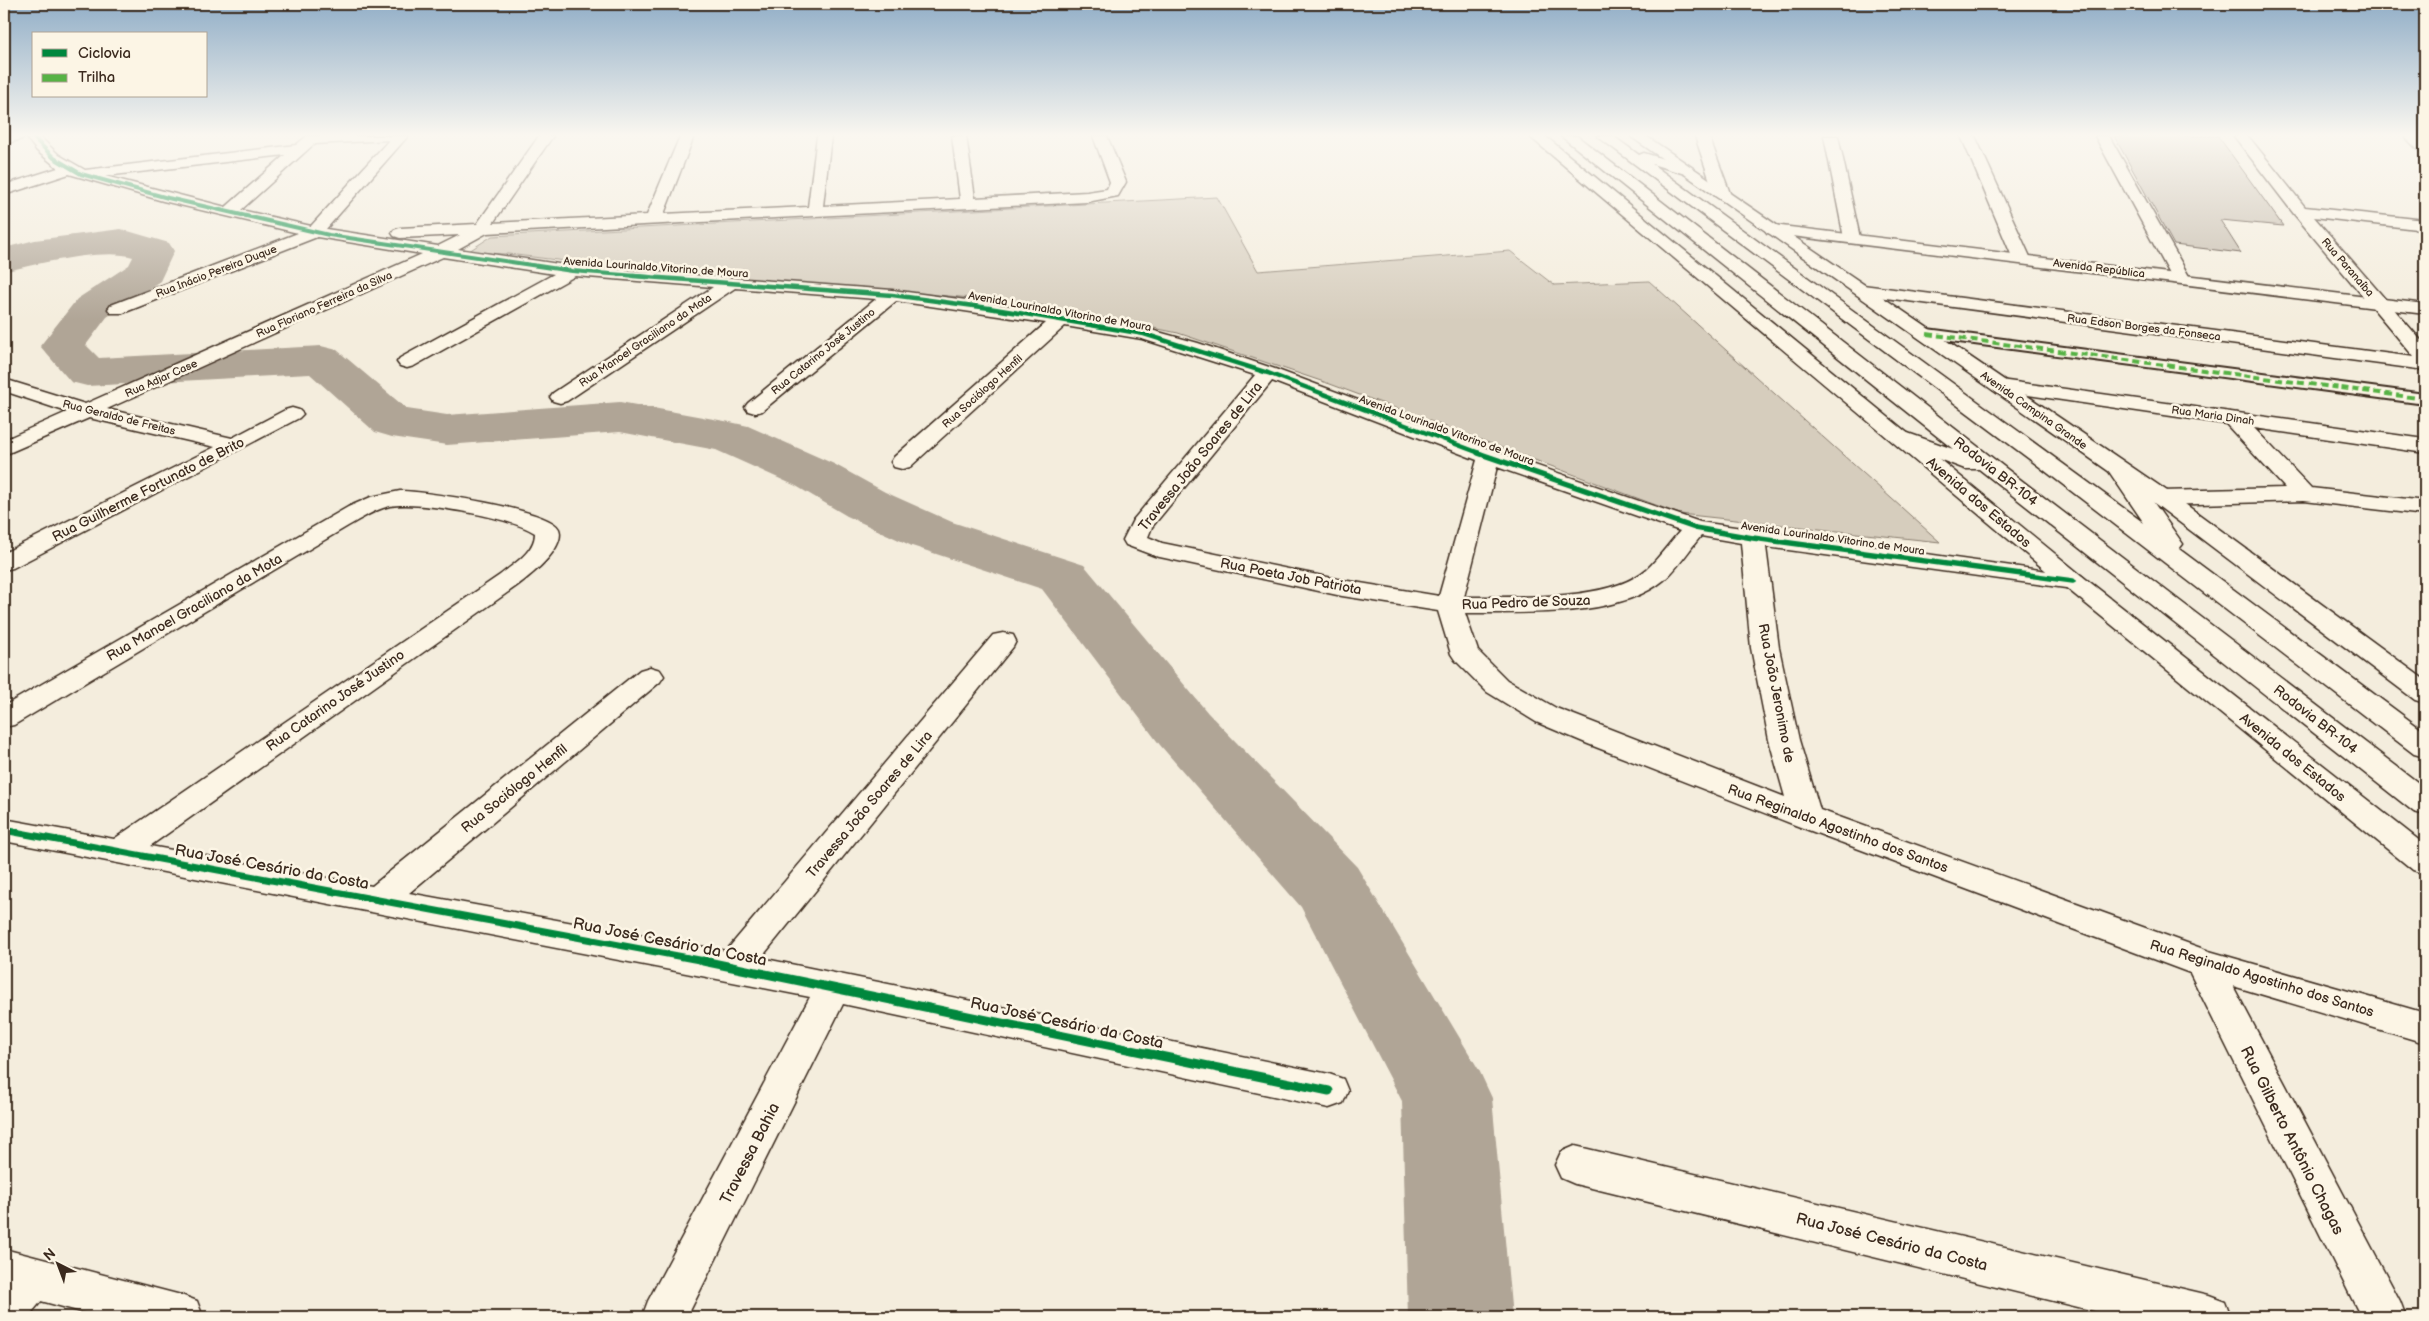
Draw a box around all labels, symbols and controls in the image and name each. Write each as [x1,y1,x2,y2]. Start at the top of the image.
legend [32,32,208,98]
text: Ciclovia [78,44,131,63]
text: Trilha [78,68,115,87]
street label: Rua Paranaíba [2319,235,2377,299]
street label: Rua Inácio Pereira Duque [154,242,279,301]
street label: Avenida Lourinaldo Vitorino de Moura [563,255,749,280]
street label: Avenida República [2052,256,2146,281]
street label: Rua Floriano Ferreira da Silva [254,269,394,340]
street label: Avenida Lourinaldo Vitorino de Moura [968,289,1152,334]
street label: Rua Manoel Graciliano da Mota [577,291,714,390]
street label: Rua Catarino José Justino [769,306,878,397]
street label: Rua Edson Borges da Fonseca [2066,312,2221,343]
street label: Rua Sociólogo Henfil [940,352,1025,431]
street label: Rua Adjar Case [123,357,200,400]
street label: Avenida Campina Grande [1978,369,2090,452]
street label: Travessa João Soares de Lira [1135,378,1266,534]
street label: Avenida Lourinaldo Vitorino de Moura [1358,393,1536,468]
street label: Rua Geraldo de Freitas [61,397,177,438]
street label: Rua Maria Dinah [2171,403,2255,428]
street label: Rua Guilherme Fortunato de Brito [49,433,247,545]
street label: Rodovia BR-104 [1950,433,2042,510]
street label: Avenida dos Estados [1923,454,2035,551]
street label: Avenida Lourinaldo Vitorino de Moura [1740,519,1926,558]
street label: Rua Manoel Graciliano da Mota [103,550,285,665]
street label: Rua Poeta Job Patriota [1219,554,1363,599]
street label: Rua Pedro de Souza [1461,592,1591,613]
street label: Rua João Jeronimo de [1755,622,1798,764]
street label: Rua Catarino José Justino [263,646,408,755]
street label: Rodovia BR-104 [2270,681,2362,758]
street label: Avenida dos Estados [2236,709,2349,805]
street label: Travessa João Soares de Lira [803,727,936,881]
street label: Rua Sociólogo Henfil [458,740,571,836]
street label: Rua Reginaldo Agostinho dos Santos [1725,781,1950,876]
street label: Rua José Cesário da Costa [173,841,370,894]
street label: Rua José Cesário da Costa [571,914,768,971]
street label: Rua Reginaldo Agostinho dos Santos [2148,936,2376,1021]
street label: Rua José Cesário da Costa [968,994,1165,1053]
street label: Rua Gilberto Antônio Chagas [2236,1043,2348,1238]
street label: Travessa Bahia [717,1100,784,1208]
street label: Rua José Cesário da Costa [1794,1209,1990,1276]
north arrow [32,1238,82,1288]
text: N [40,1245,59,1265]

